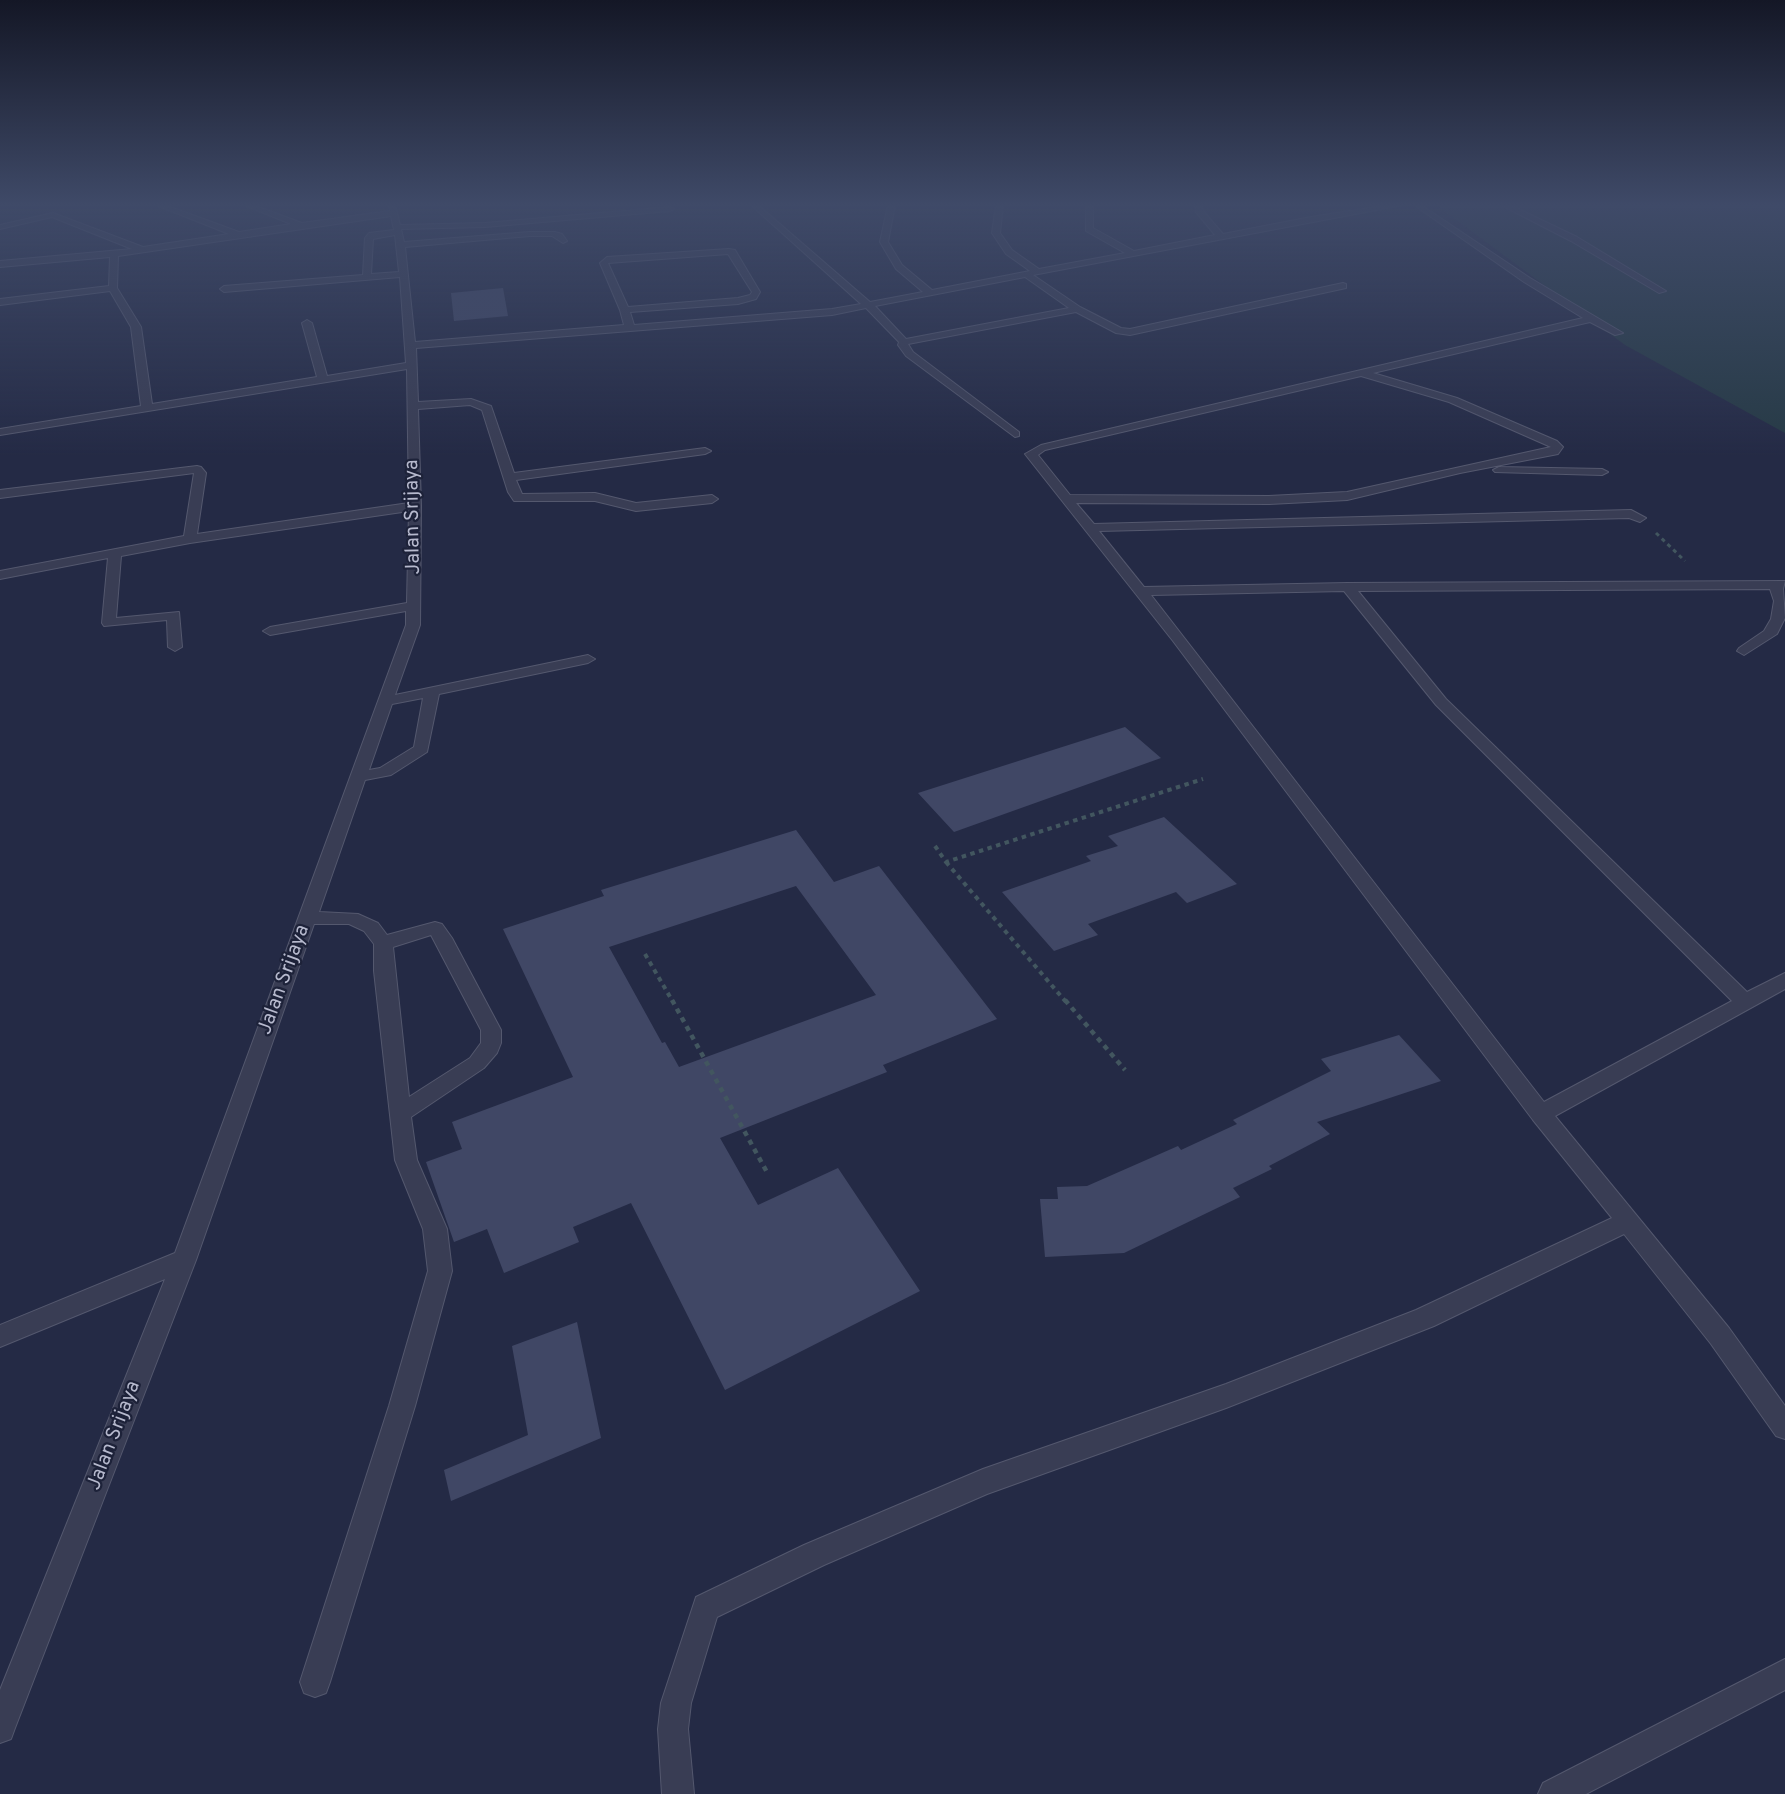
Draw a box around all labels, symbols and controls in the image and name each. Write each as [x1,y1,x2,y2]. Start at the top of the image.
street label: Jalan Srijaya [401,459,427,575]
street label: Jalan Srijaya [254,922,316,1038]
street label: Jalan Srijaya [83,1378,147,1494]

